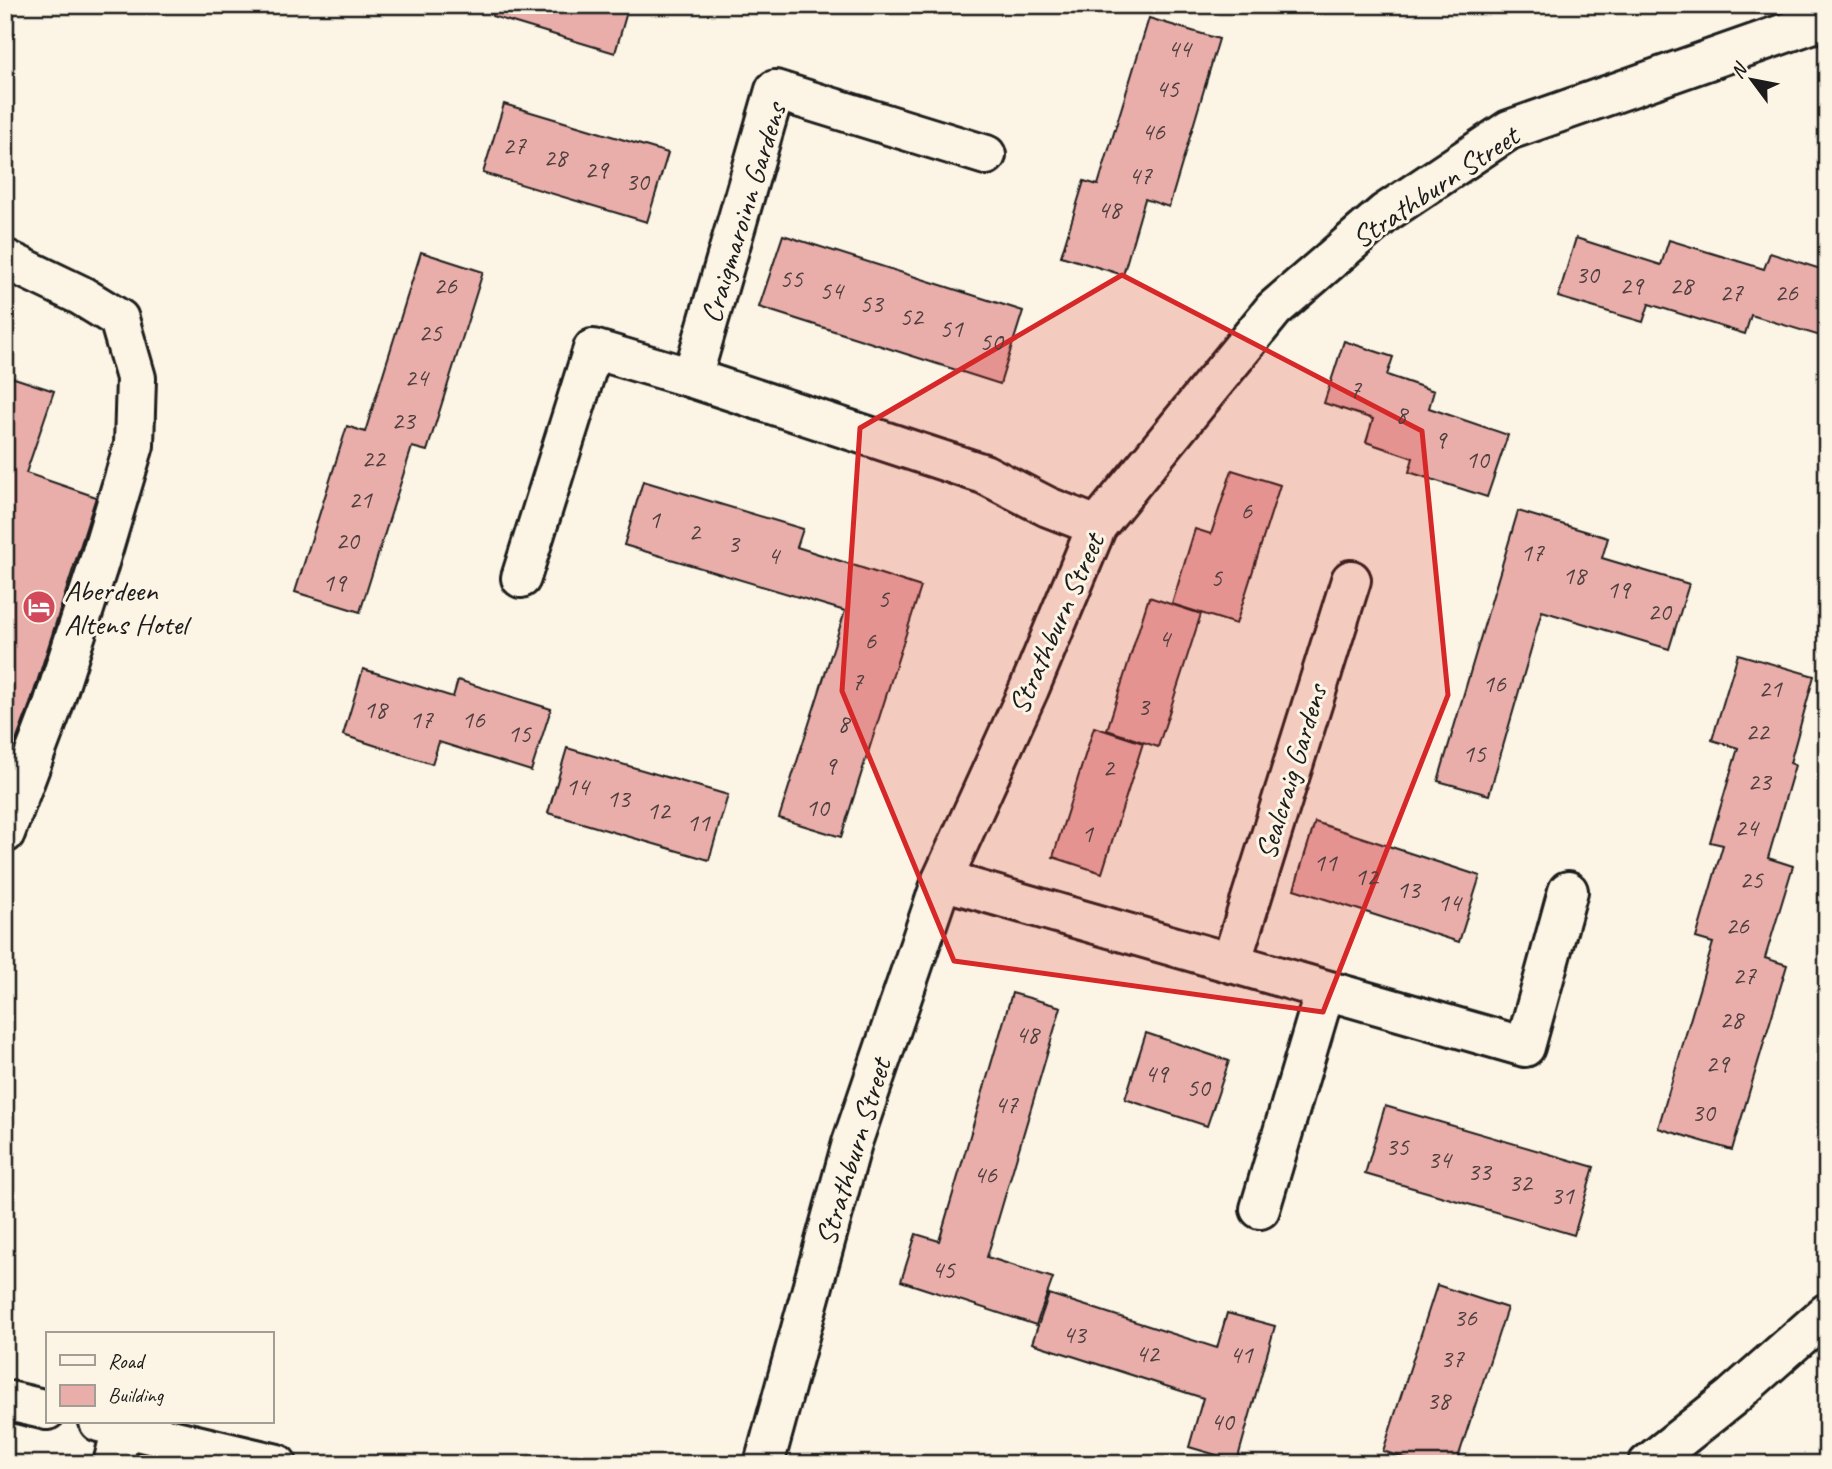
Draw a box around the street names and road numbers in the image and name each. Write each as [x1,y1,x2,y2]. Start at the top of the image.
street label: Craigmaroinn Gardens [692,96,795,327]
street label: Strathburn Street [1344,115,1528,257]
street label: Strathburn Street [999,525,1114,720]
street label: Sealcraig Gardens [1246,677,1336,864]
street label: Strathburn Street [807,1051,900,1250]

